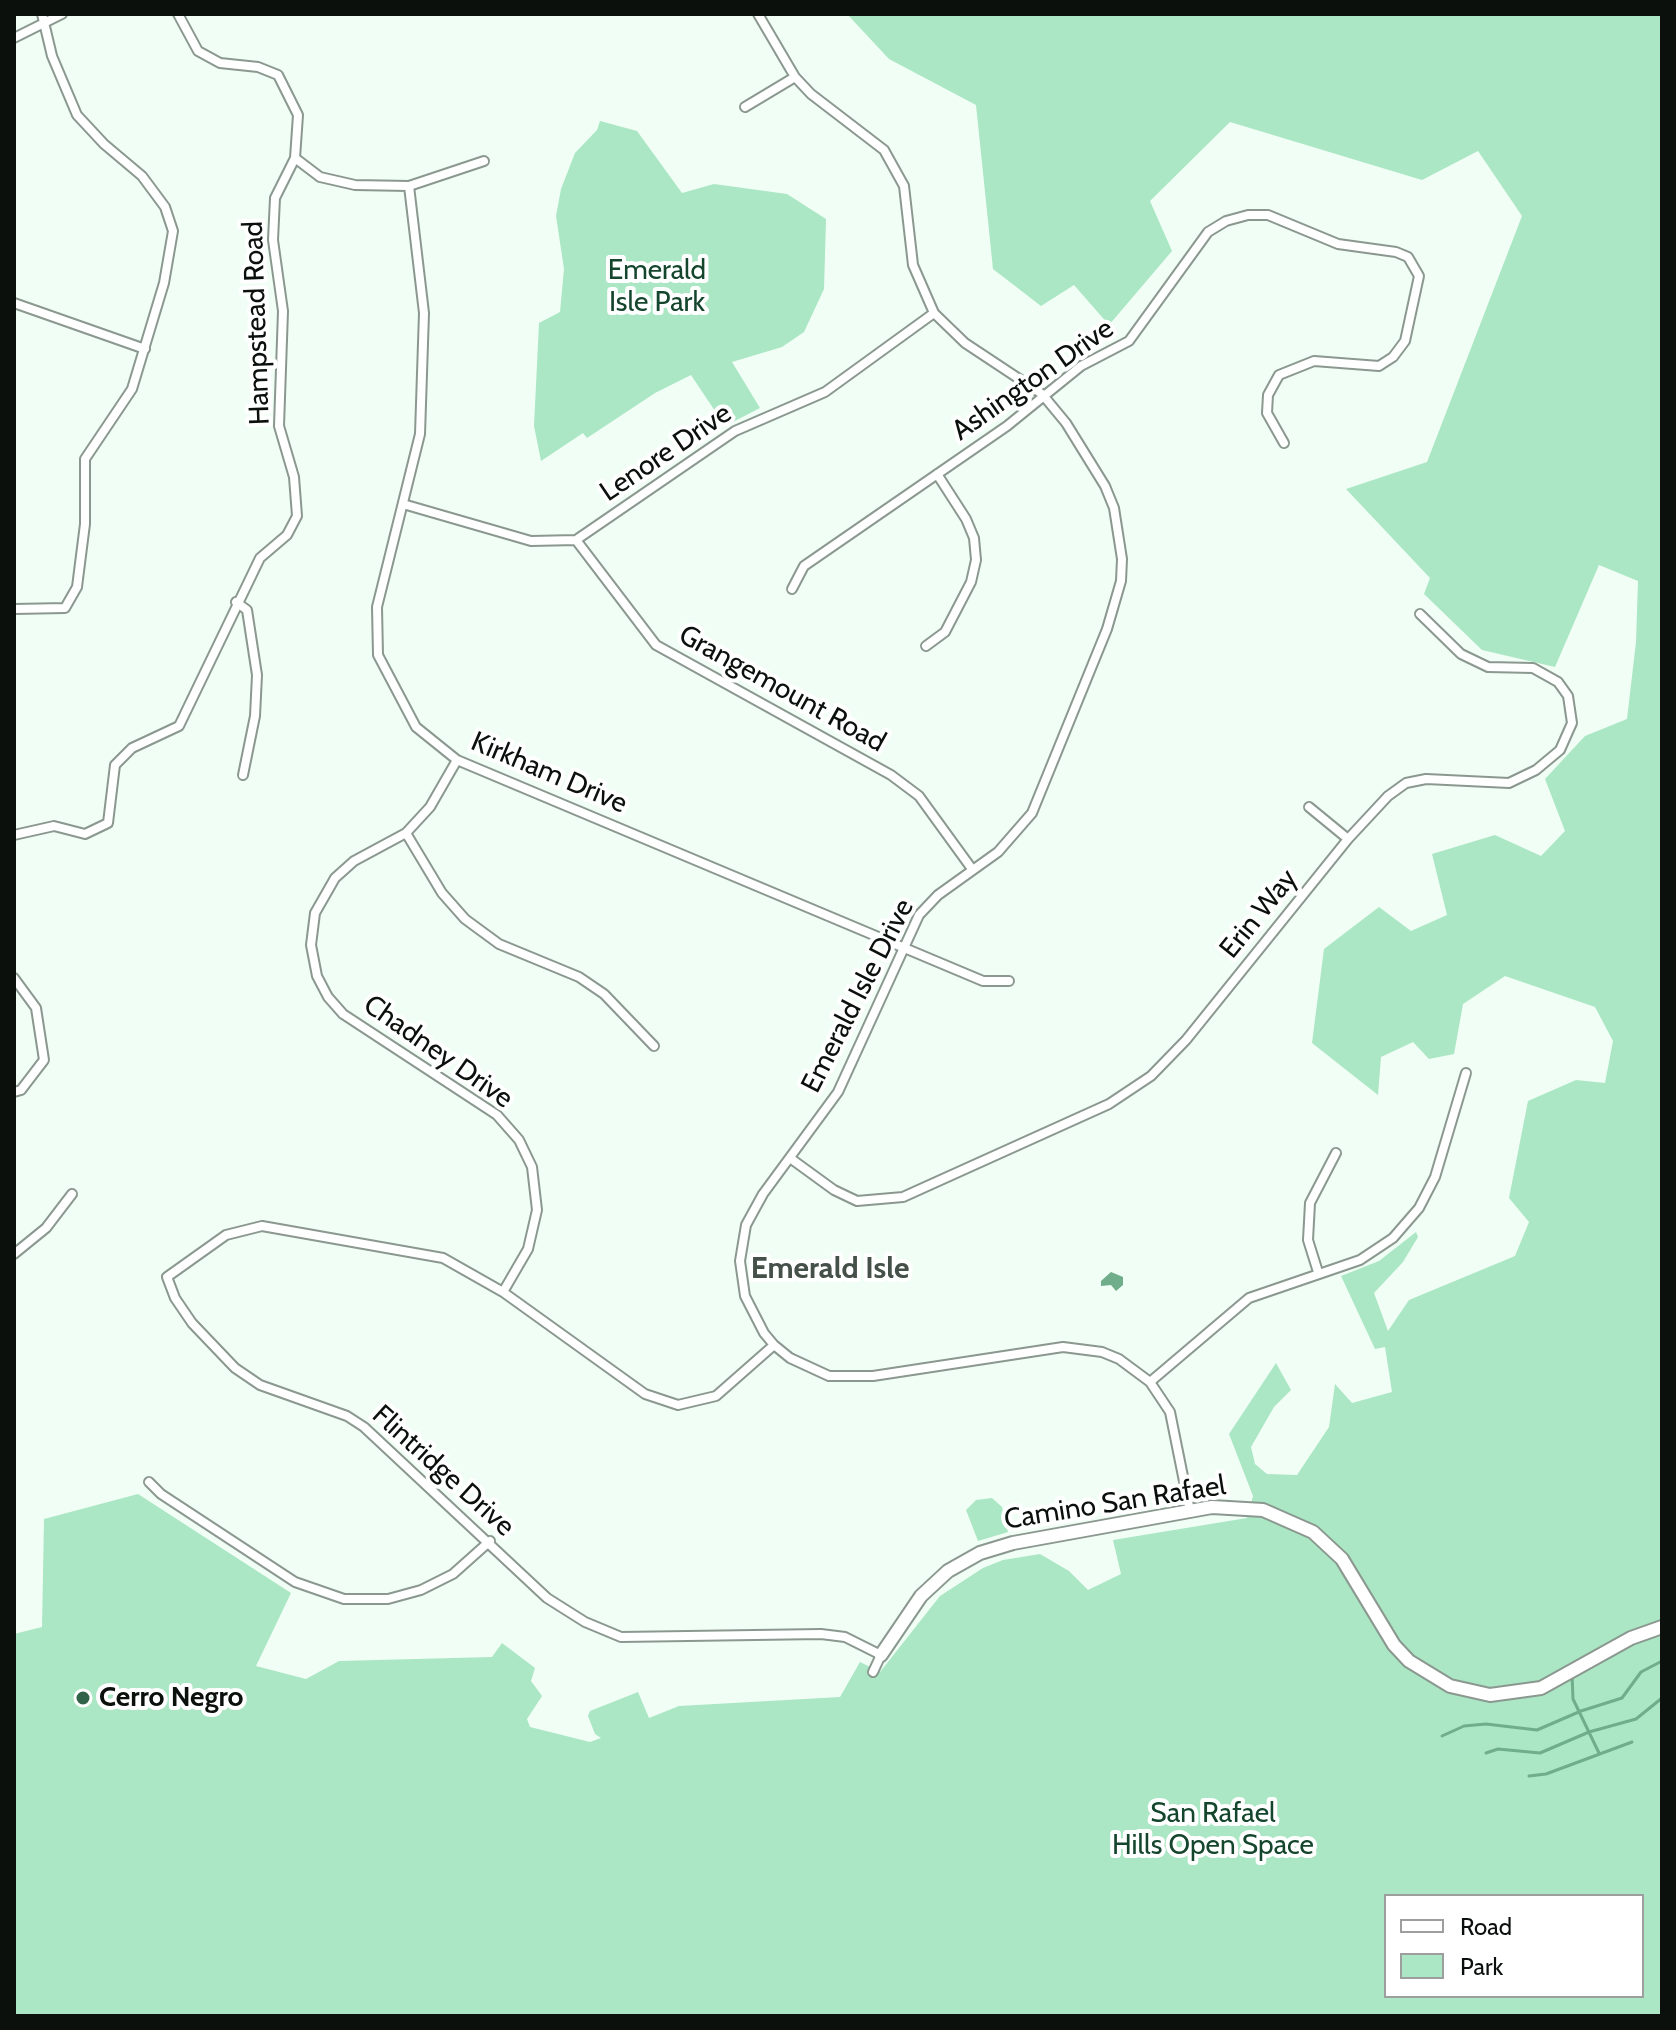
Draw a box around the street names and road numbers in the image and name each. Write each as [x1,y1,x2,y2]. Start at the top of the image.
street label: Hampstead Road [237,220,277,426]
street label: Ashington Drive [946,312,1120,448]
street label: Lenore Drive [594,397,738,509]
street label: Grangemount Road [673,618,891,760]
street label: Kirkham Drive [466,725,632,821]
street label: Erin Way [1213,863,1305,965]
street label: Emerald Isle Drive [795,894,921,1098]
street label: Chadney Drive [357,988,519,1116]
street label: Flintridge Drive [365,1398,521,1544]
street label: Camino San Rafael [1002,1469,1228,1537]

